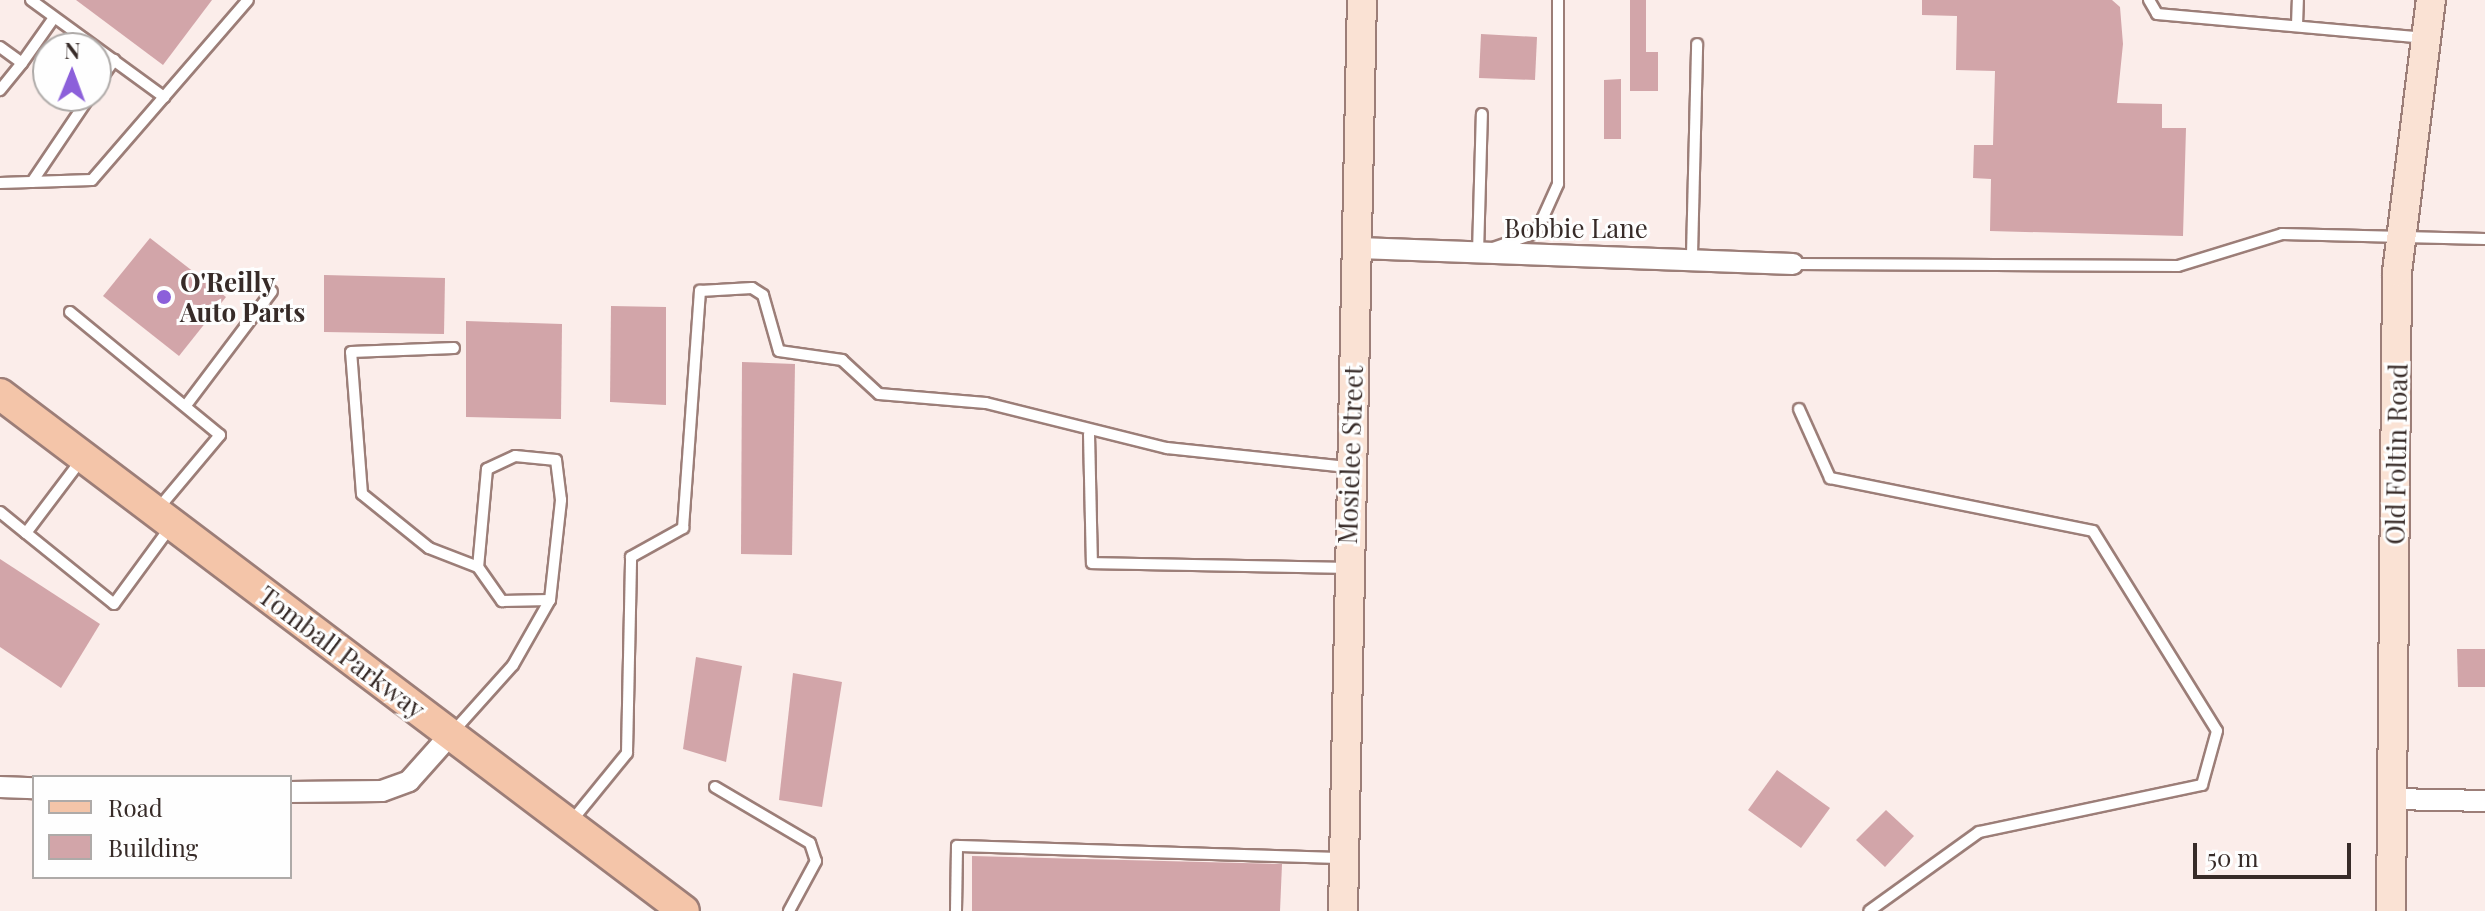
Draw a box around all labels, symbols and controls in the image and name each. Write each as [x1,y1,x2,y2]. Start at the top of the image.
north arrow [32,32,112,112]
text: N [64,35,81,65]
street label: Bobbie Lane [1504,212,1648,244]
place label: O'Reilly Auto Parts [180,266,305,328]
marker: O'Reilly Auto Parts [155,288,173,306]
street label: Old Foltin Road [2379,363,2413,545]
street label: Mosielee Street [1331,365,1369,545]
street label: Tomball Parkway [253,579,431,725]
legend [32,775,292,879]
text: Road [108,791,163,823]
scale bar [2197,827,2355,877]
text: Building [108,831,198,863]
text: 50 m [2207,841,2259,873]

